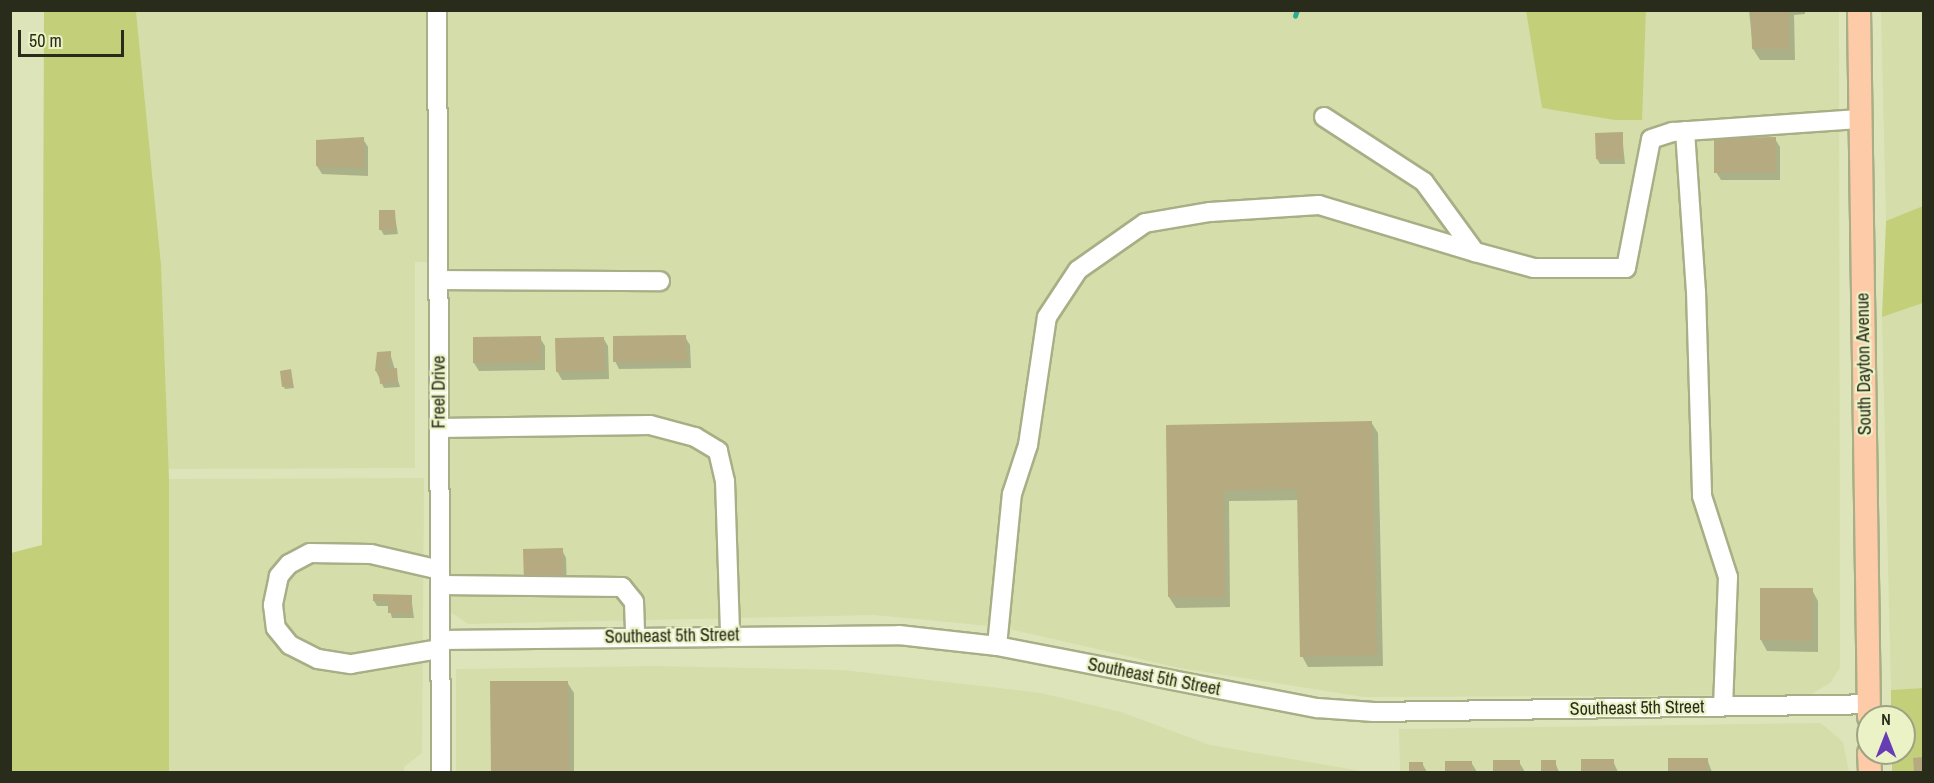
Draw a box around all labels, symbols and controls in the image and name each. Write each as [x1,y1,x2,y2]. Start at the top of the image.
scale bar [21,18,128,56]
text: 50 m [29,28,62,53]
street label: South Dayton Avenue [1852,292,1876,436]
street label: Freel Drive [428,356,450,428]
street label: Southeast 5th Street [605,624,739,648]
street label: Southeast 5th Street [1086,654,1222,700]
street label: Southeast 5th Street [1570,696,1704,720]
north arrow [1856,705,1916,765]
text: N [1881,708,1891,730]

